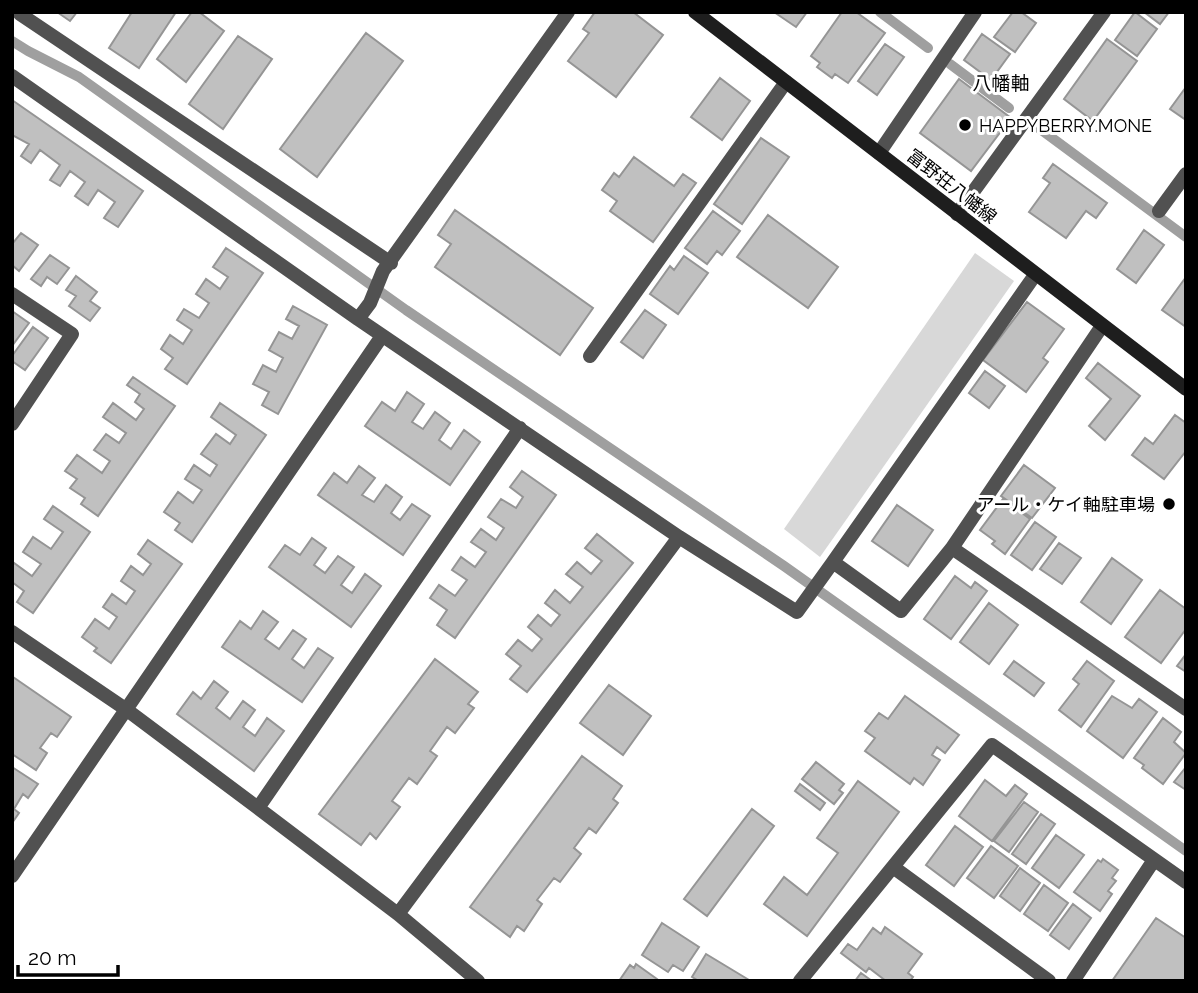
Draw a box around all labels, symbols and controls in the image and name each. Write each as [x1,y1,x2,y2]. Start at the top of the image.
district label: 八幡軸 [972,72,1030,94]
place label: HAPPYBERRY.MONE [979,115,1152,136]
marker: HAPPYBERRY.MONE [957,117,973,133]
street label: 富野荘八幡線 [903,144,1001,228]
place label: アール・ケイ軸駐車場 [976,494,1155,515]
marker: アール・ケイ軸駐車場 [1161,496,1177,512]
scale bar [18,934,117,978]
text: 20 m [28,945,76,970]

